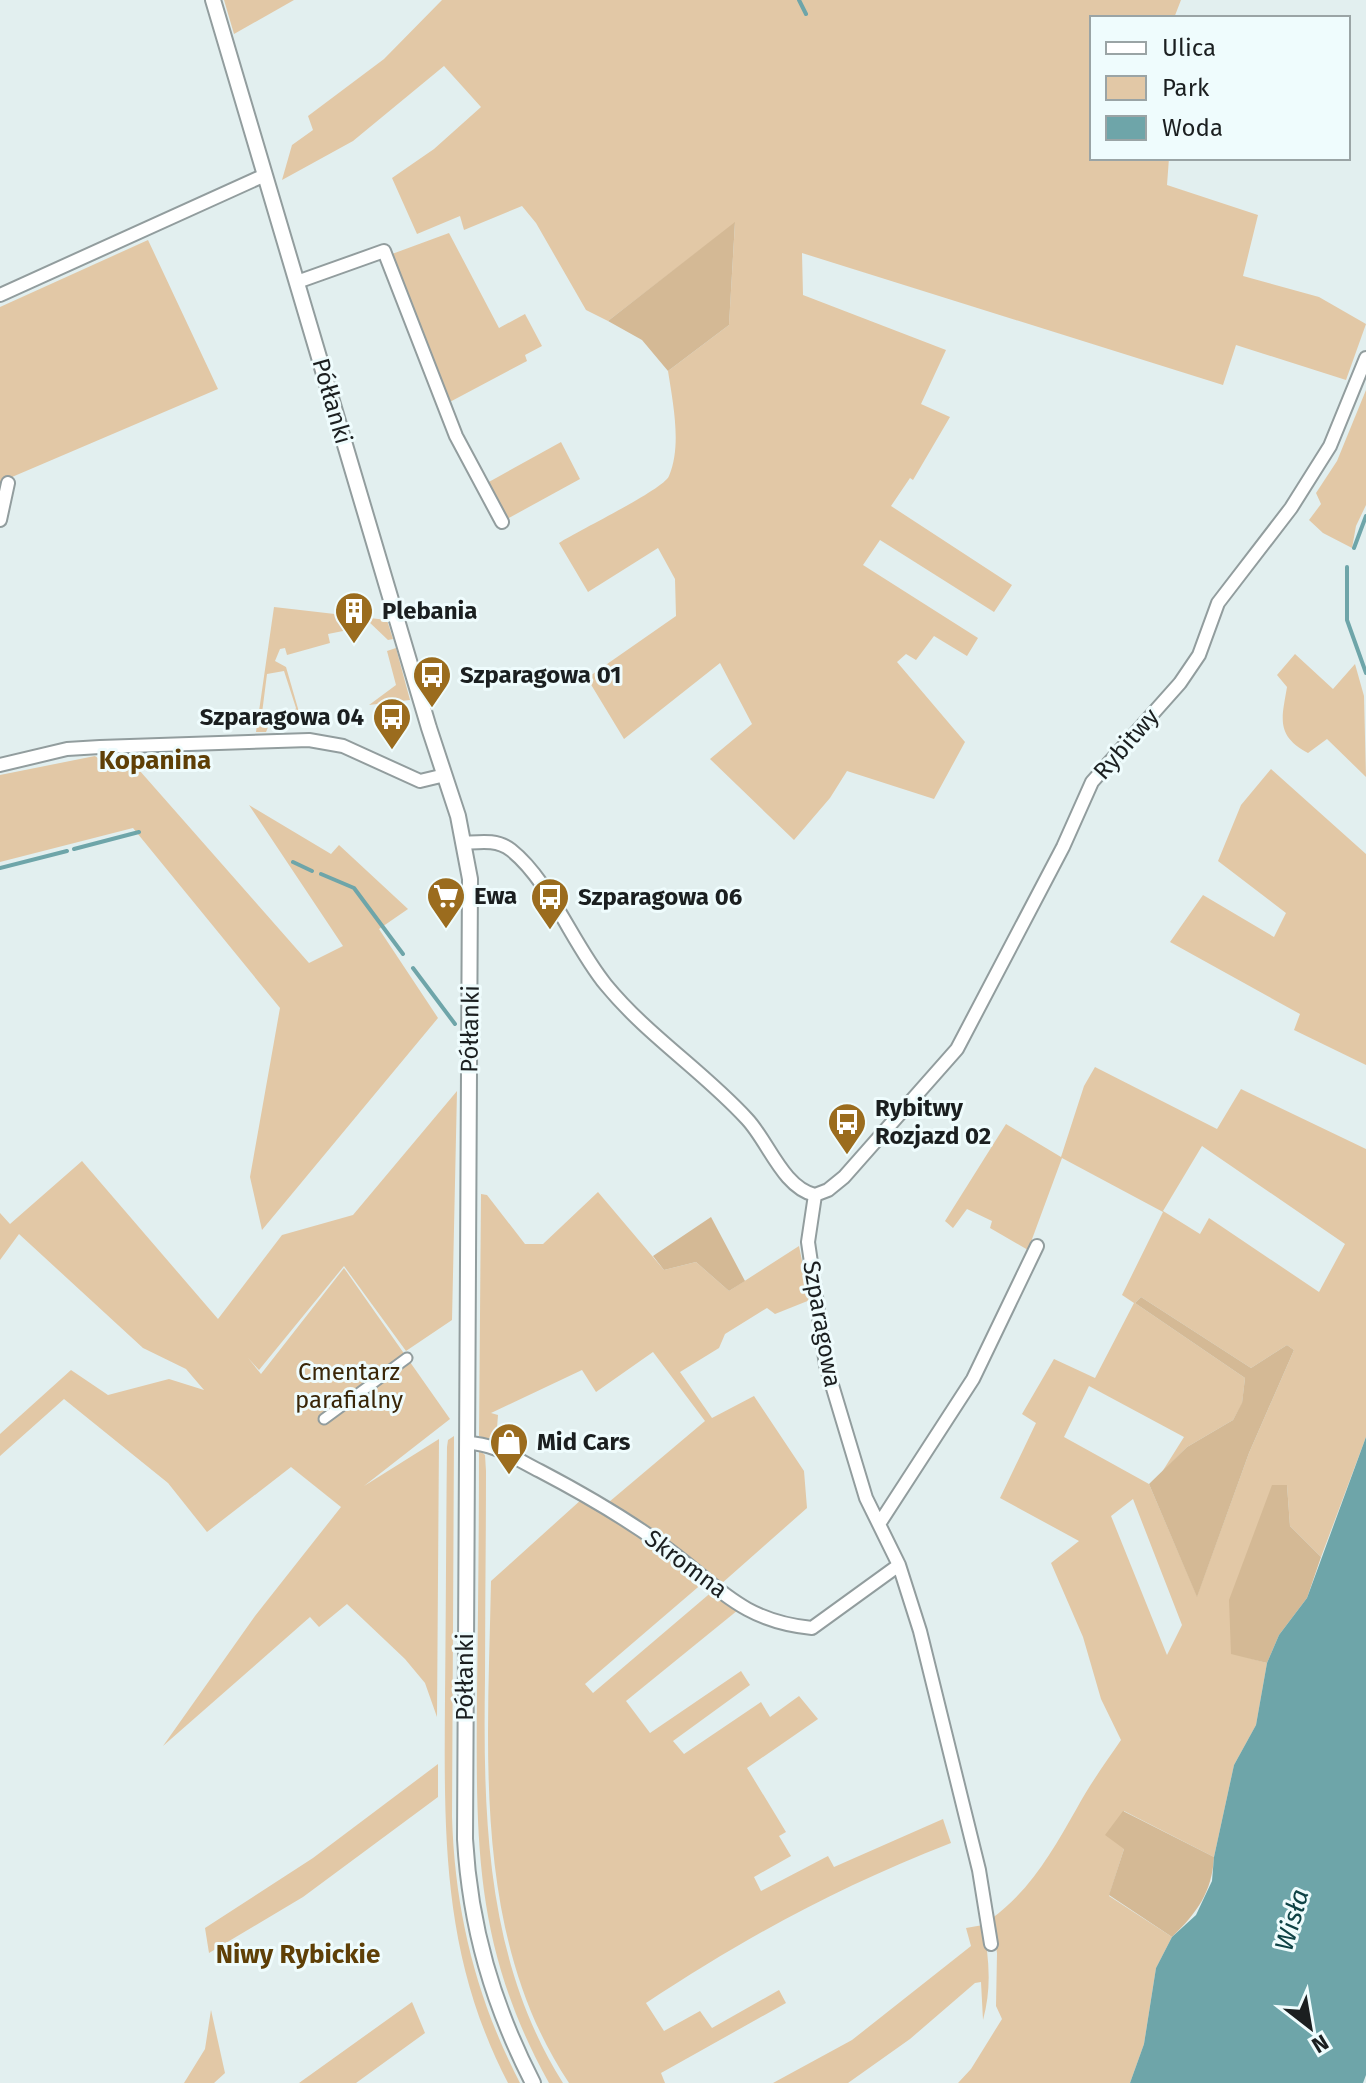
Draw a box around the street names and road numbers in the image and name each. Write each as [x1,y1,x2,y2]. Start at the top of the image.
street label: Półłanki [306,355,358,447]
street label: Rybitwy [1088,703,1165,785]
street label: Półłanki [455,985,485,1073]
street label: Szparagowa [797,1259,847,1389]
street label: Skromna [639,1524,733,1604]
street label: Półłanki [451,1633,479,1721]

